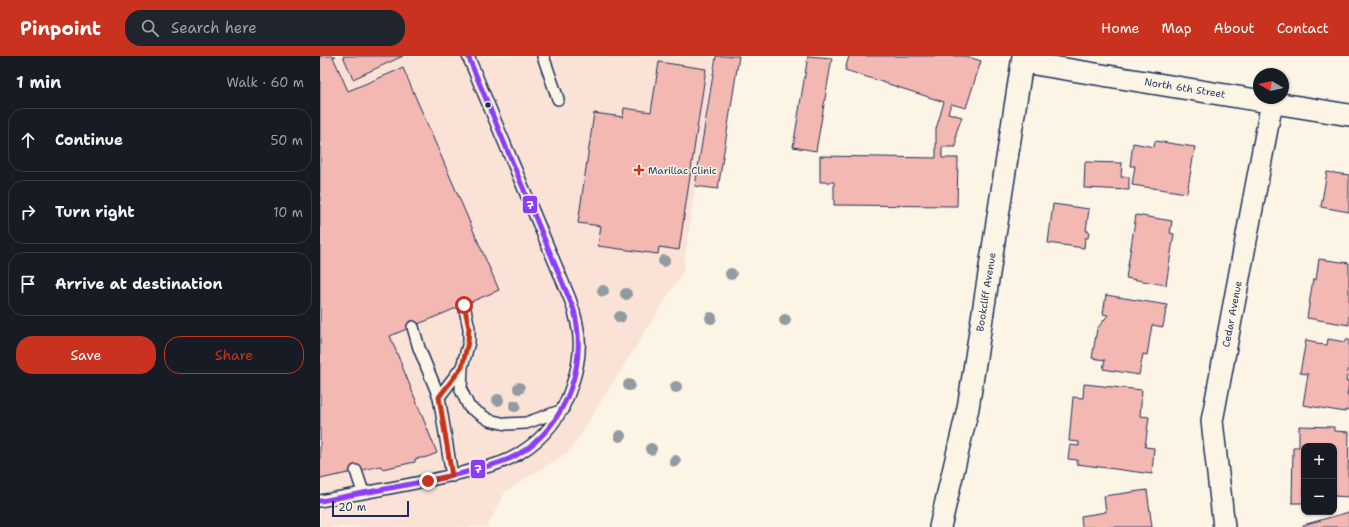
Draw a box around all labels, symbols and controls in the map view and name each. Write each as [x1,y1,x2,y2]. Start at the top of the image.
search box [125,10,405,46]
text: Pinpoint [20,16,101,41]
icon: search [139,17,161,39]
text: Search here [171,18,257,38]
text: Home [1101,19,1140,37]
text: Map [1162,19,1192,37]
text: About [1214,19,1255,37]
text: Contact [1277,19,1329,37]
north arrow [1253,68,1289,104]
text: 1 min [16,71,61,93]
text: Walk · 60 m [227,74,304,91]
street label: North 6th Street [1144,75,1226,101]
unlabelled marker [483,100,493,110]
icon: ahead [17,129,39,151]
text: Continue [55,130,123,150]
text: 50 m [270,132,303,149]
marker: Marillac Clinic [633,164,645,176]
place label: Marillac Clinic [648,164,717,177]
line badge: 7 [522,195,538,214]
text: 7 [526,198,534,213]
icon: right [17,201,39,223]
text: Turn right [55,202,135,222]
text: 10 m [273,204,303,221]
street label: Bookcliff Avenue [973,251,999,332]
icon: arrive [17,273,39,295]
text: Arrive at destination [55,274,223,294]
street label: Cedar Avenue [1219,279,1245,348]
route start [455,296,473,314]
button: Save [16,336,156,374]
button: Share [164,336,304,374]
map controls [1301,443,1337,515]
button: + [1301,443,1337,479]
line badge: 7 [470,459,486,479]
text: 7 [474,462,482,477]
route end [419,472,437,490]
button: − [1301,479,1337,515]
scale bar [332,499,409,518]
text: 20 m [338,500,366,515]

